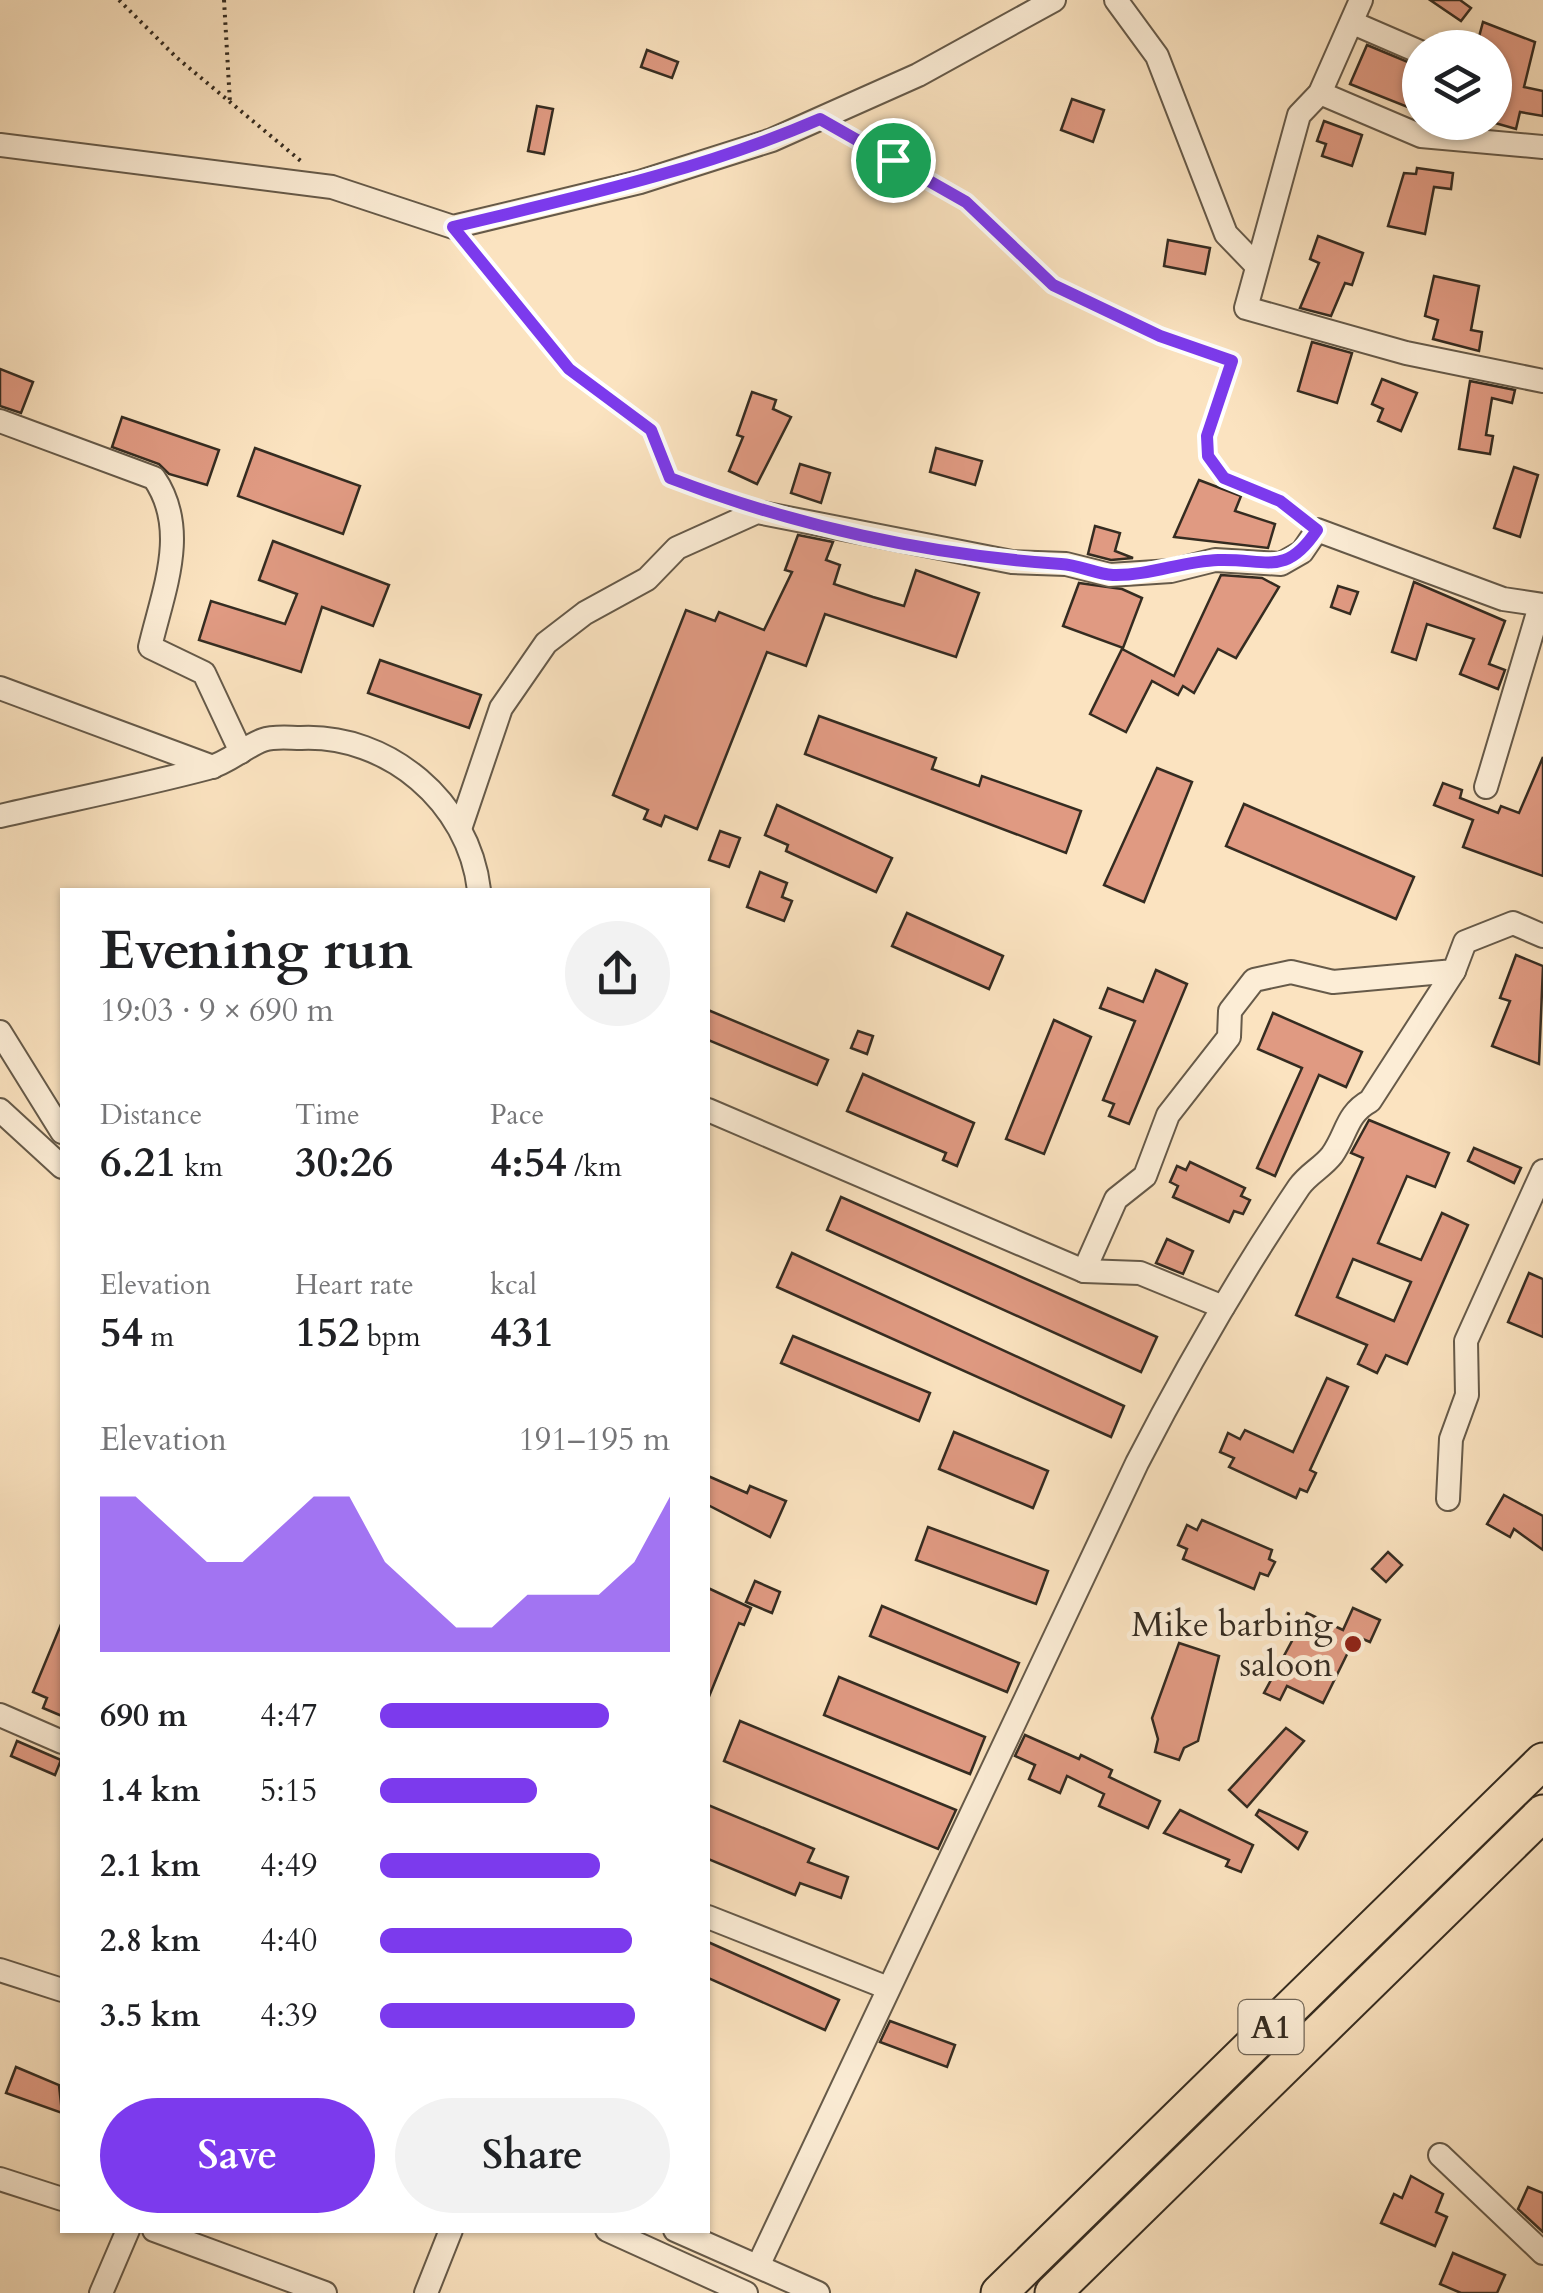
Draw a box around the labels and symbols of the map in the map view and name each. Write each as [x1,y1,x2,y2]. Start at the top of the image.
pin [851,118,936,203]
place label: Mike barbing saloon [1131,1601,1333,1689]
marker: Mike barbing saloon [1342,1633,1364,1655]
road number: A1 [1238,2000,1304,2054]

